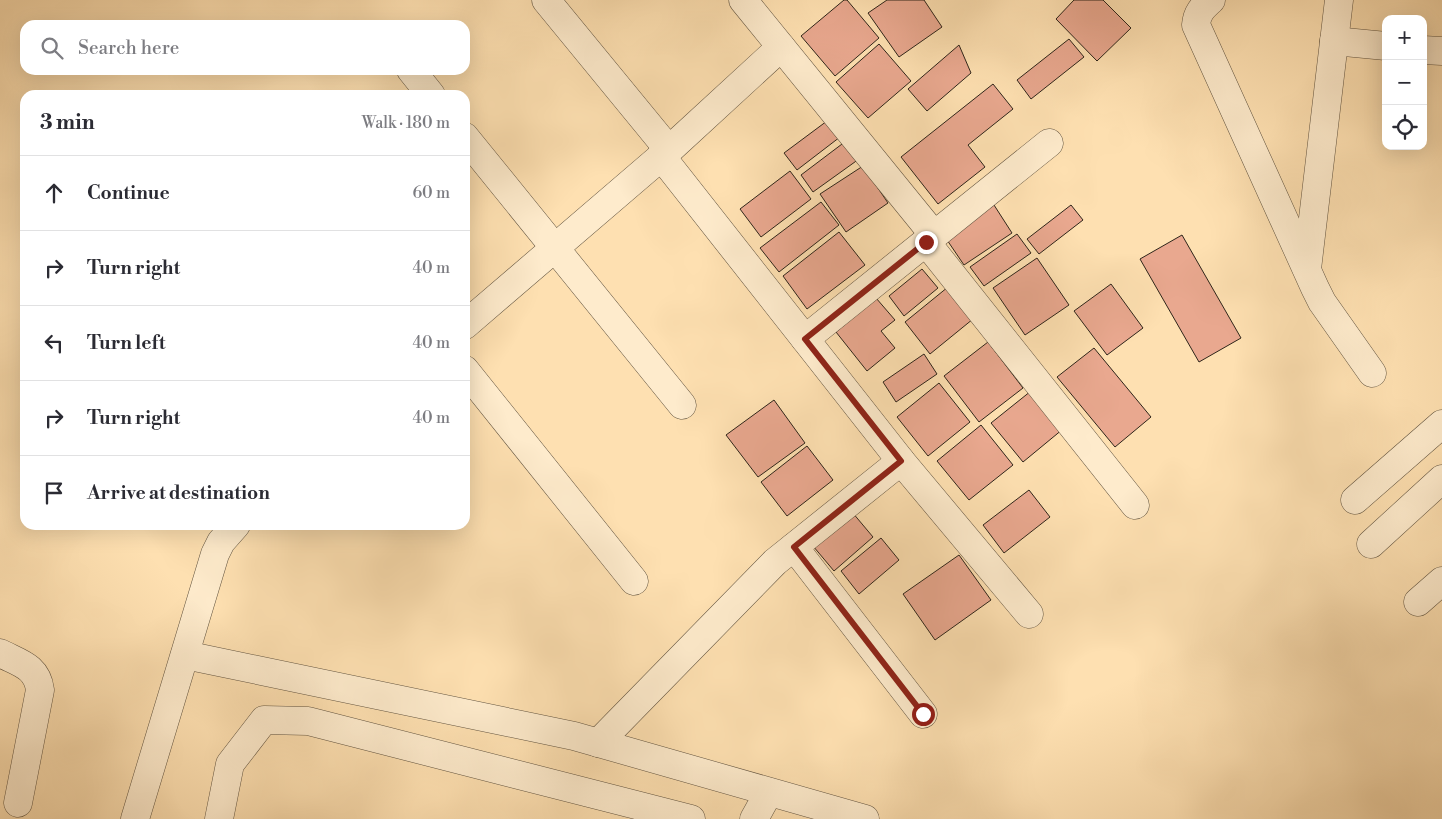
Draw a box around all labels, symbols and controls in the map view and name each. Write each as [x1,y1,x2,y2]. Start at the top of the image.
map controls [1382,15,1427,150]
button: + [1382,15,1427,60]
search box [20,20,470,75]
icon: search [38,34,66,62]
text: Search here [78,36,179,60]
button: − [1382,60,1427,105]
button: locate [1382,105,1427,150]
text: 3 min [40,110,95,136]
text: Walk · 180 m [362,113,450,133]
icon: ahead [40,179,68,207]
text: Continue [87,181,170,205]
text: 60 m [412,183,450,203]
route end [915,231,938,254]
icon: right [40,254,68,282]
text: Turn right [87,256,180,280]
text: 40 m [413,258,450,278]
icon: left [40,329,68,357]
text: Turn left [87,331,166,355]
text: 40 m [413,333,450,353]
icon: right [40,404,68,432]
text: Turn right [87,406,180,430]
text: 40 m [413,408,450,428]
icon: arrive [40,479,68,507]
text: Arrive at destination [87,481,270,505]
route start [912,703,935,726]

